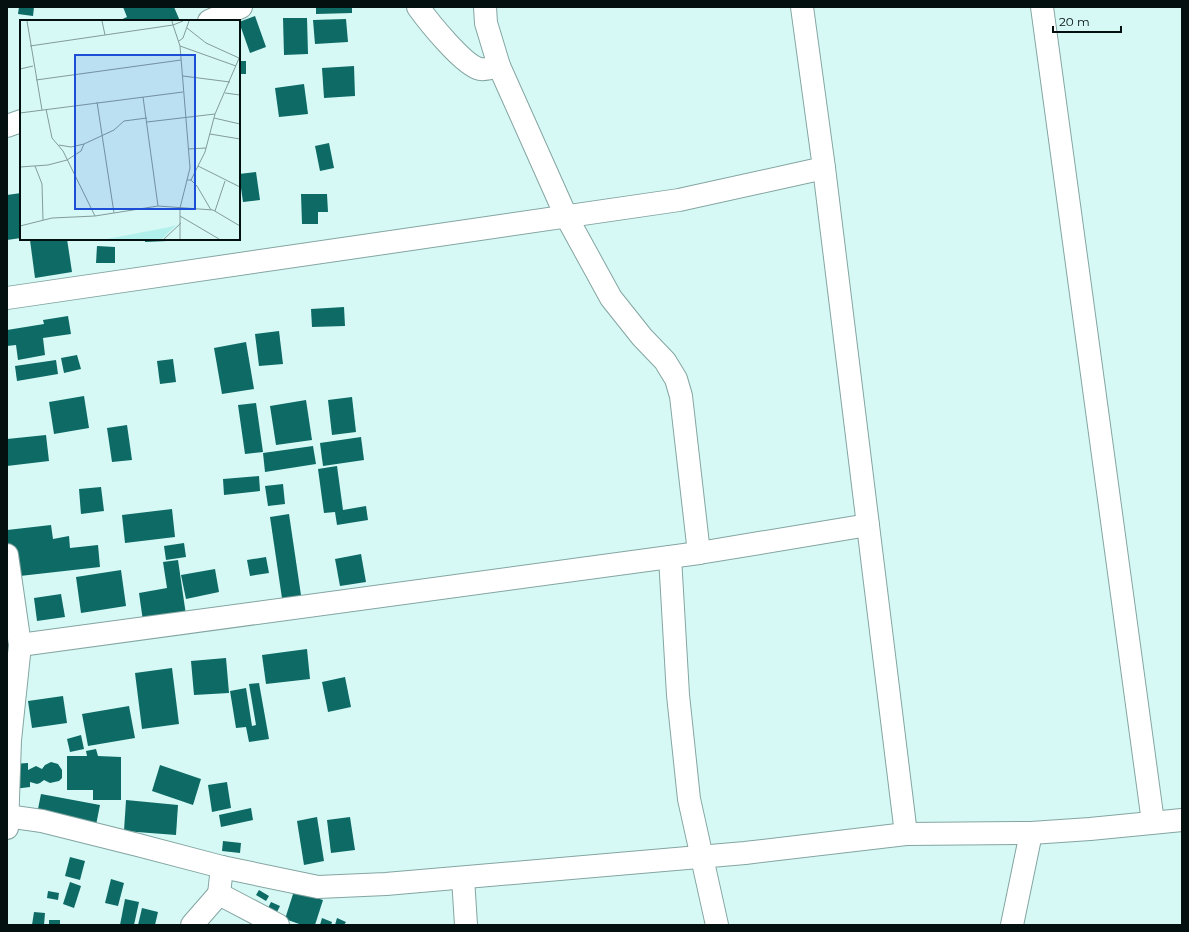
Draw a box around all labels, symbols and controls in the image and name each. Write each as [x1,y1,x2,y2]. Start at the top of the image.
scale bar [1053,8,1121,34]
text: 20 m [1059,14,1090,29]
inset map [20,20,240,240]

